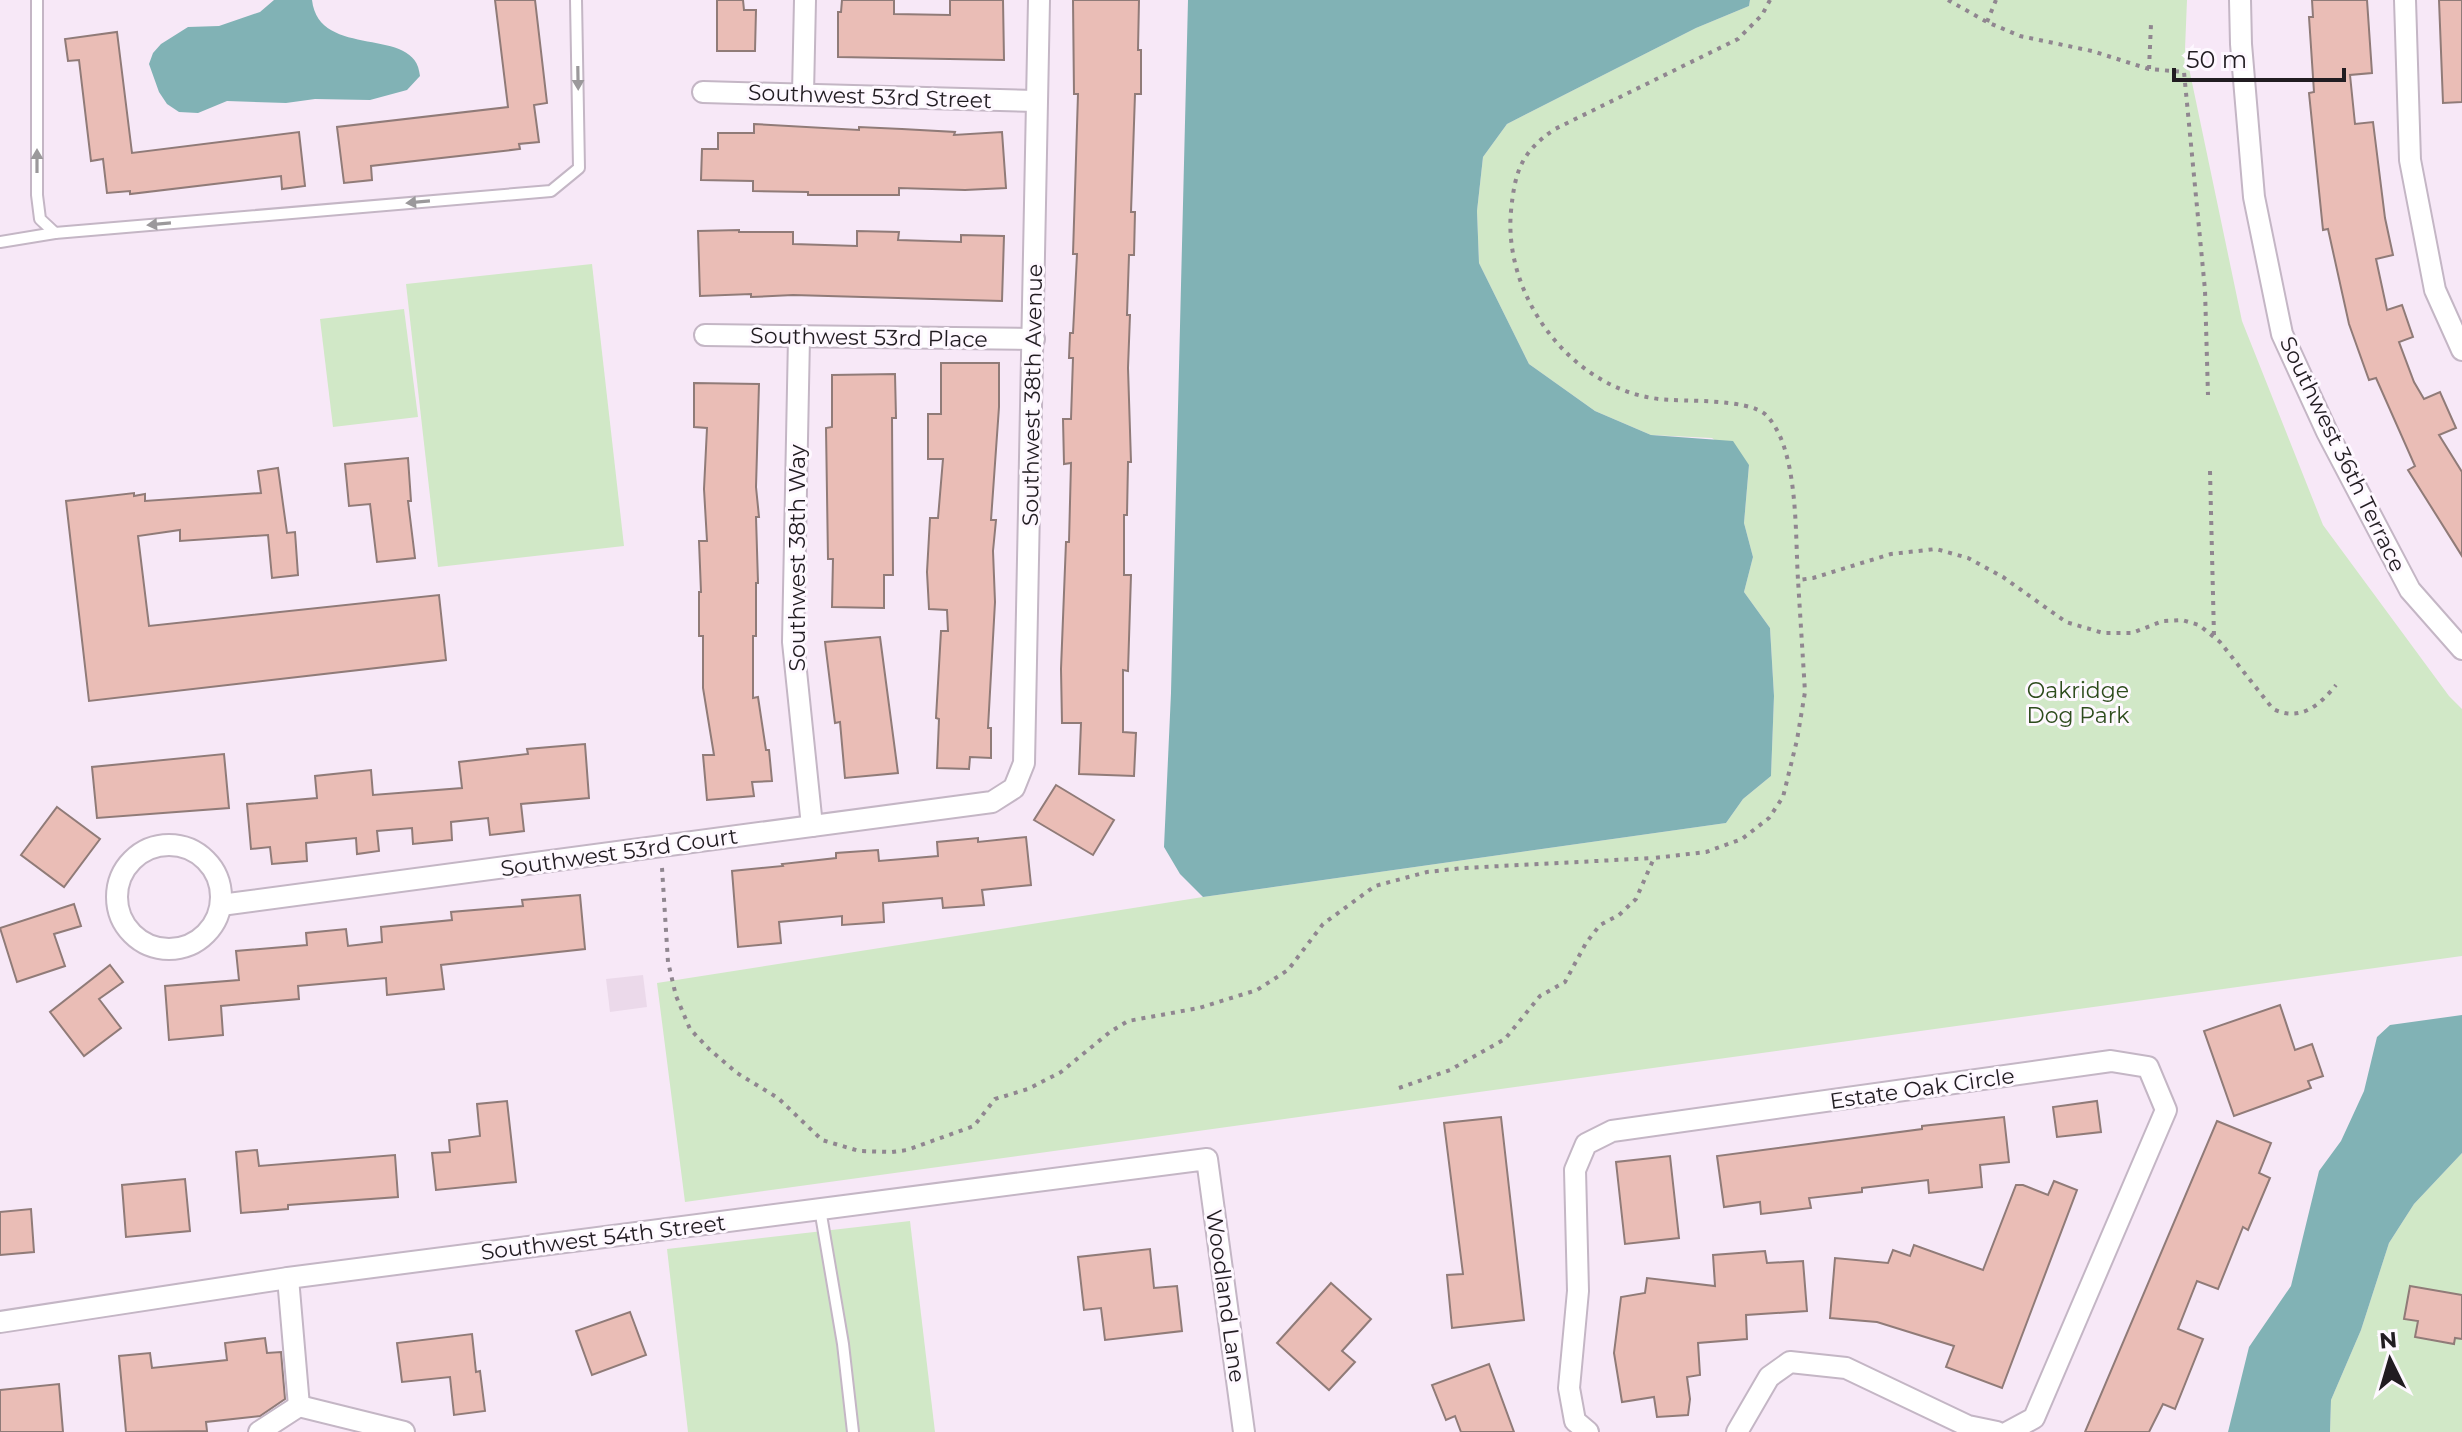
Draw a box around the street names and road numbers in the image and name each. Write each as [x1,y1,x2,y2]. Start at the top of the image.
street label: Southwest 53rd Street [748,79,992,114]
street label: Southwest 38th Avenue [1017,264,1048,526]
street label: Southwest 53rd Place [750,322,988,353]
street label: Southwest 36th Terrace [2274,332,2411,576]
street label: Southwest 38th Way [784,444,811,672]
street label: Southwest 53rd Court [499,822,739,883]
street label: Estate Oak Circle [1828,1062,2016,1115]
street label: Woodland Lane [1200,1208,1251,1384]
street label: Southwest 54th Street [479,1209,727,1266]

